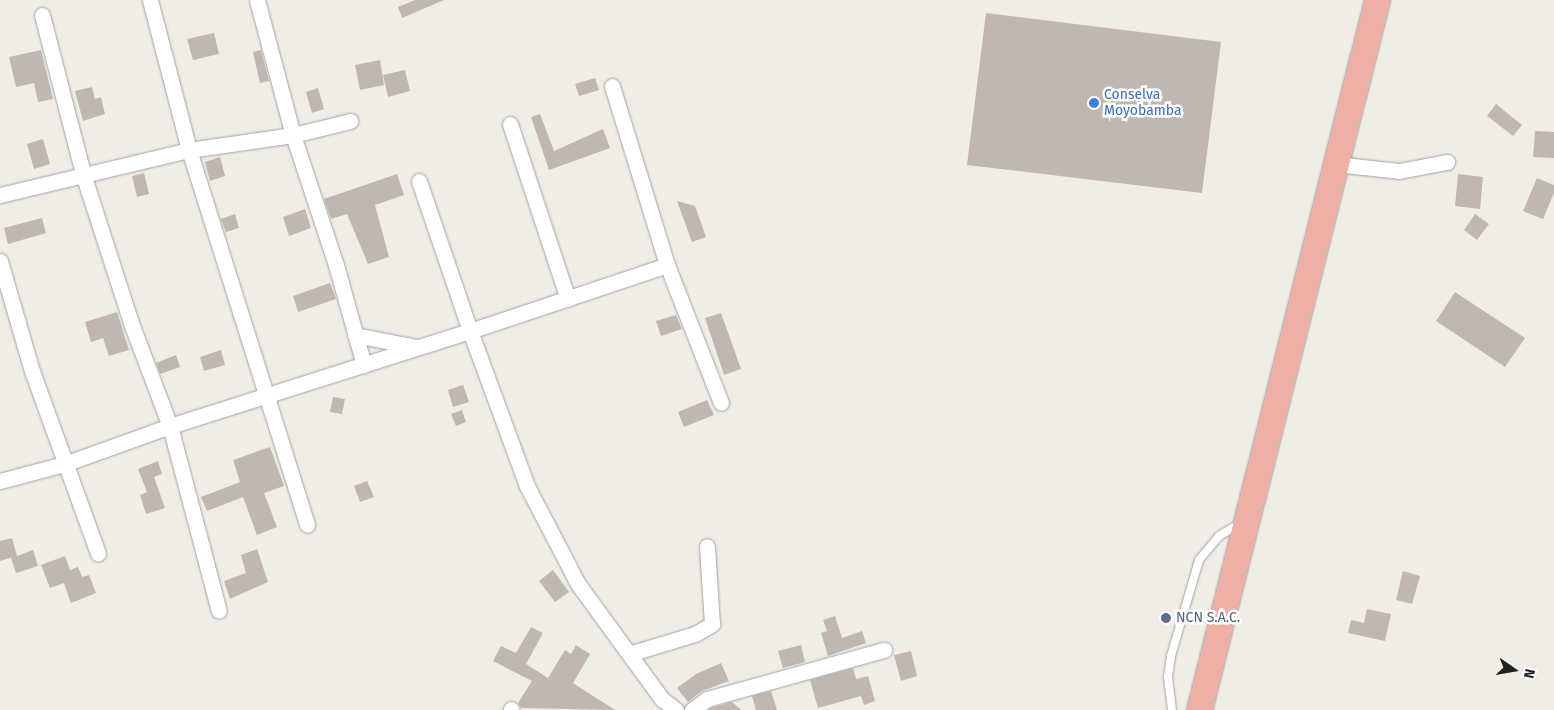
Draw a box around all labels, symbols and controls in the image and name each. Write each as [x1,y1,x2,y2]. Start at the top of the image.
place label: Conselva Moyobamba [1104,87,1182,120]
marker: Conselva Moyobamba [1088,97,1100,109]
place label: NCN S.A.C. [1176,610,1240,626]
marker: NCN S.A.C. [1160,612,1172,624]
north arrow [1489,645,1539,695]
text: N [1520,667,1538,680]

